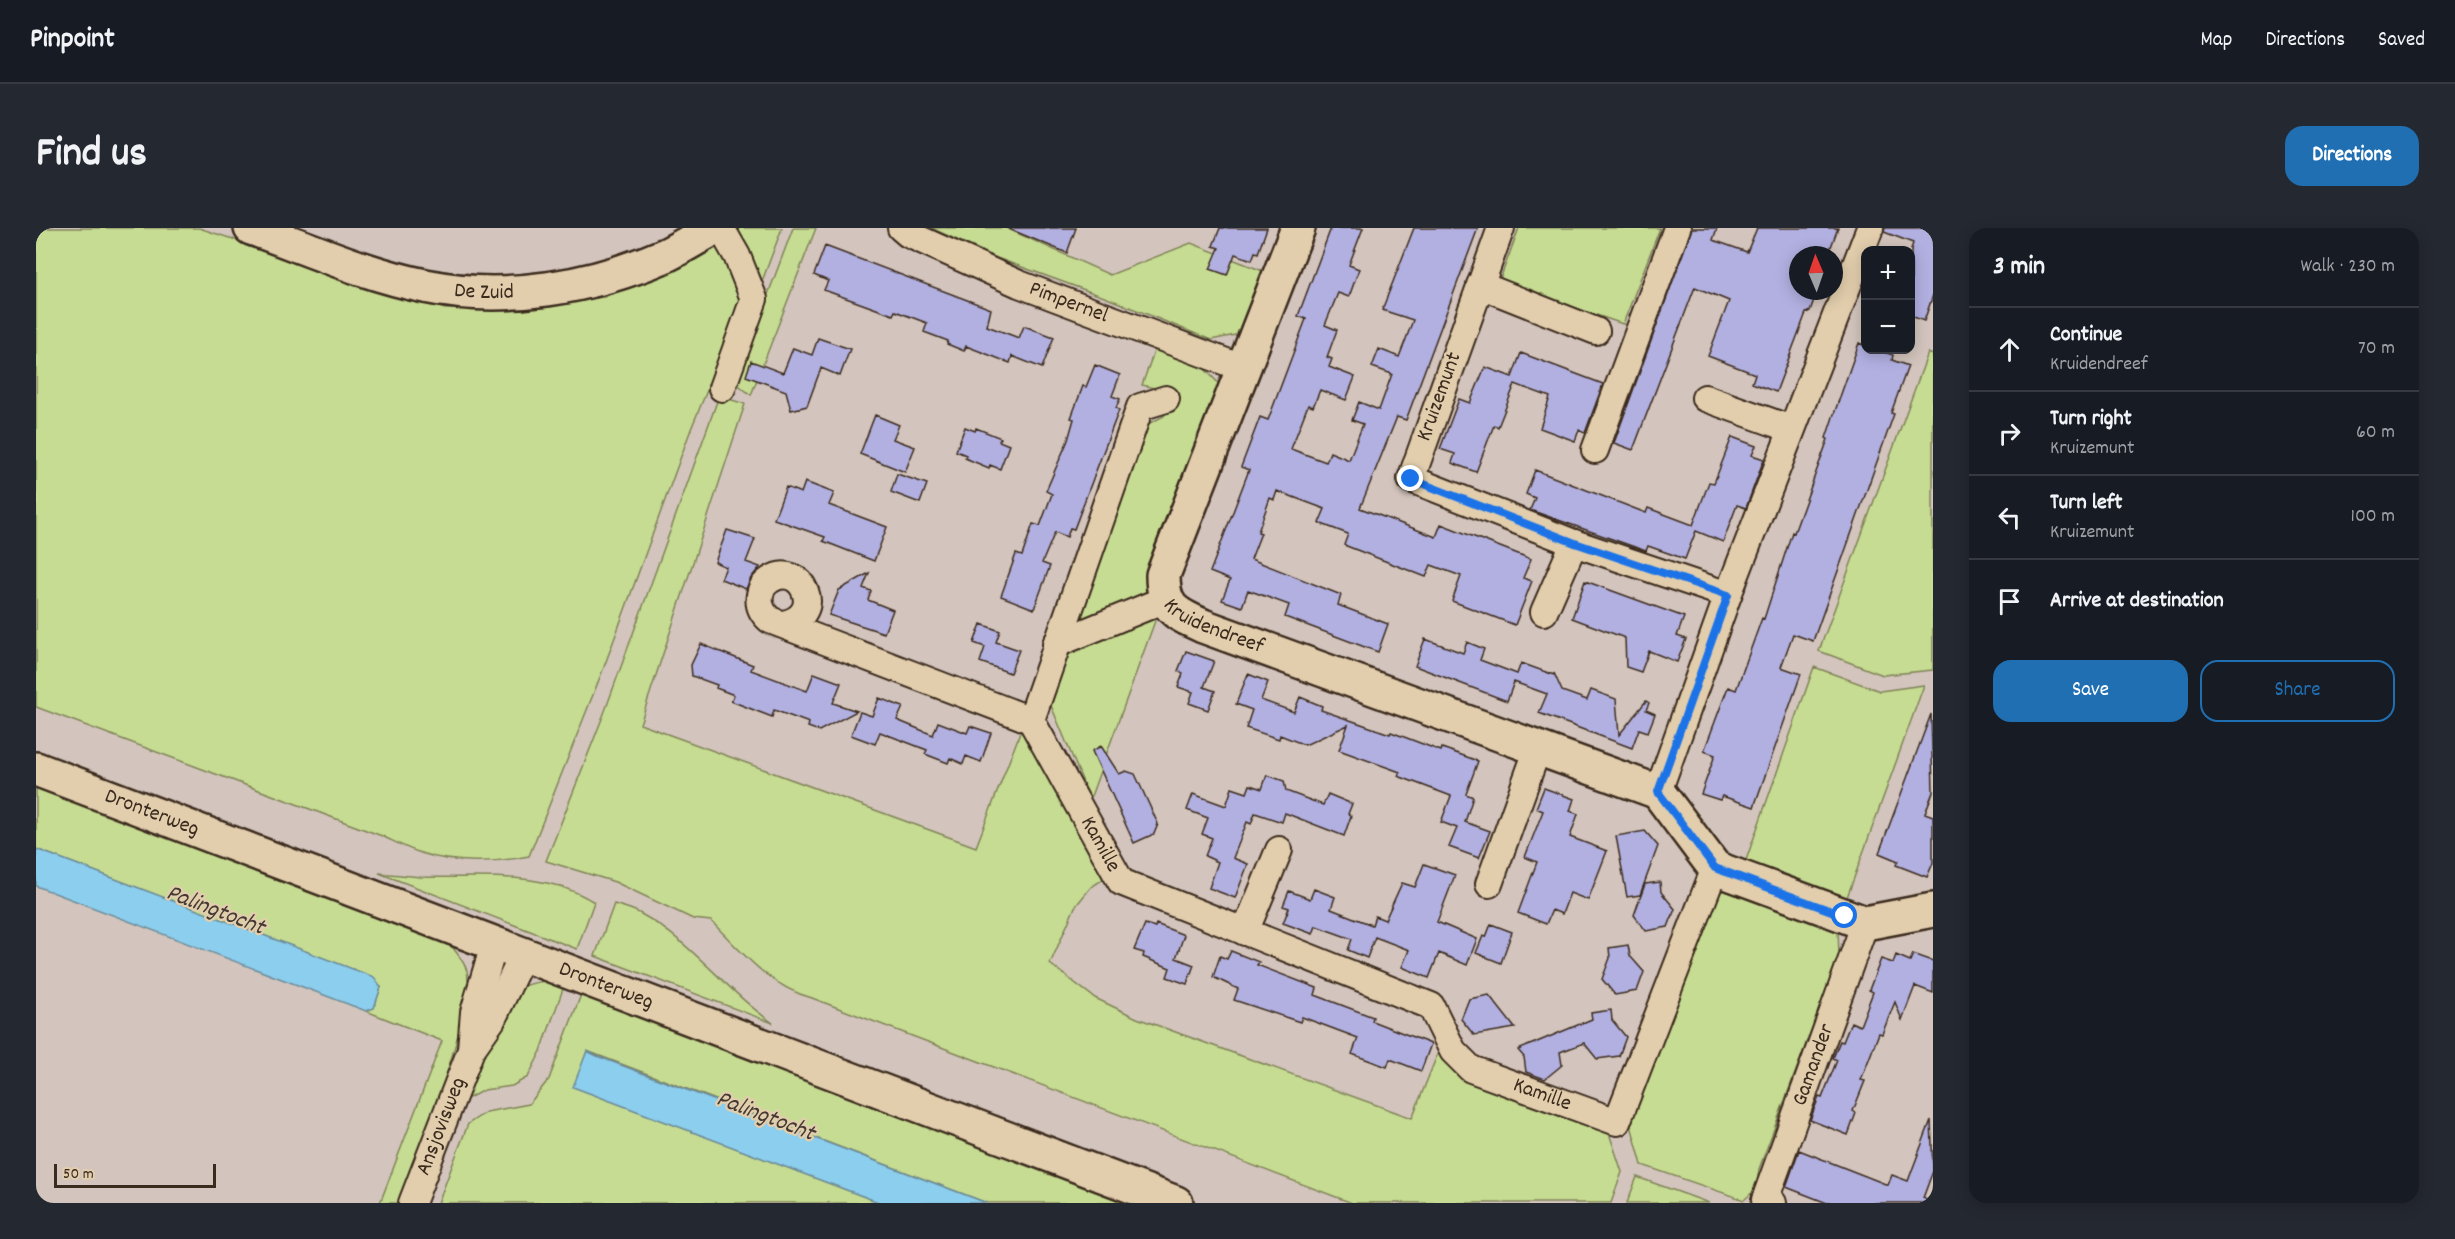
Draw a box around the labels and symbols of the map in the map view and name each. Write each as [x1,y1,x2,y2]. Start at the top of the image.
north arrow [1789,246,1843,300]
street label: Pimpernel [1025,274,1113,332]
street label: De Zuid [453,275,514,308]
street label: Kruizemunt [1410,348,1470,446]
route end [1397,465,1423,491]
street label: Kruidendreef [1155,592,1269,663]
street label: Dronterweg [100,781,204,845]
street label: Kamille [1072,811,1128,878]
water label: Palingtocht [161,877,271,946]
route start [1831,902,1857,928]
street label: Dronterweg [554,954,658,1018]
street label: Gamander [1785,1019,1843,1110]
street label: Kamille [1509,1070,1575,1120]
street label: Ansjovisweg [409,1073,474,1180]
water label: Palingtocht [711,1083,821,1152]
scale bar [54,1161,216,1188]

